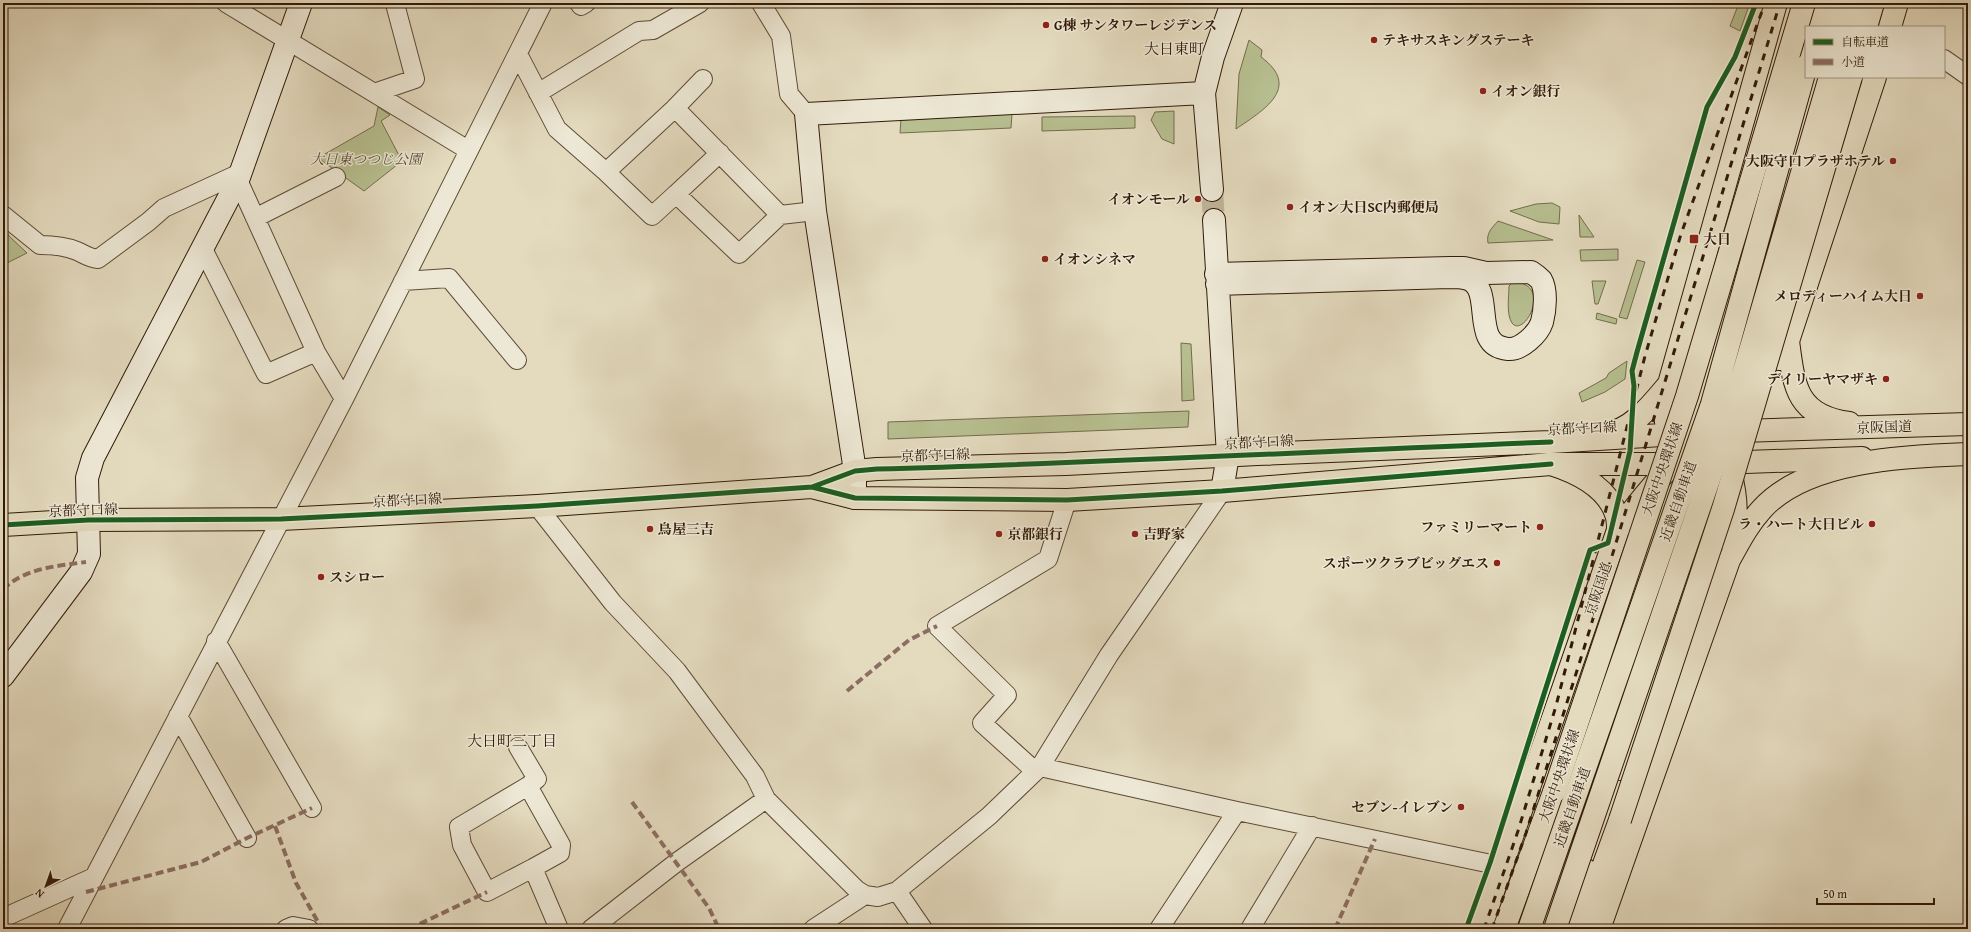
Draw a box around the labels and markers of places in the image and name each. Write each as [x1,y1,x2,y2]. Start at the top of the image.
place label: G棟 サンタワーレジデンス [1054,15,1217,35]
marker: G棟 サンタワーレジデンス [1041,20,1051,30]
place label: テキサスキングステーキ [1382,30,1535,50]
marker: テキサスキングステーキ [1369,35,1379,45]
place label: イオン銀行 [1491,81,1561,101]
marker: イオン銀行 [1478,86,1488,96]
place label: 大阪守口プラザホテル [1746,151,1885,171]
marker: 大阪守口プラザホテル [1888,156,1898,166]
place label: イオンモール [1107,189,1190,209]
marker: イオンモール [1193,194,1203,204]
place label: イオン大日SC内郵便局 [1298,197,1439,217]
marker: イオン大日SC内郵便局 [1285,202,1295,212]
place label: 大日 [1703,229,1731,249]
marker: 大日 [1688,233,1700,245]
place label: イオンシネマ [1053,249,1136,269]
marker: イオンシネマ [1040,254,1050,264]
place label: メロディーハイム大日 [1774,286,1912,306]
marker: メロディーハイム大日 [1915,291,1925,301]
place label: デイリーヤマザキ [1767,369,1878,389]
marker: デイリーヤマザキ [1881,374,1891,384]
place label: ラ・ハート大日ビル [1738,514,1864,534]
place label: ファミリーマート [1420,517,1532,537]
place label: 鳥屋三吉 [658,519,714,539]
marker: ラ・ハート大日ビル [1867,519,1877,529]
marker: ファミリーマート [1535,522,1545,532]
marker: 鳥屋三吉 [645,524,655,534]
place label: 京都銀行 [1007,524,1063,544]
place label: 吉野家 [1143,524,1185,544]
marker: 京都銀行 [994,529,1004,539]
marker: 吉野家 [1130,529,1140,539]
place label: スポーツクラブビッグエス [1323,553,1489,573]
marker: スポーツクラブビッグエス [1492,558,1502,568]
place label: スシロー [329,567,385,587]
marker: スシロー [316,572,326,582]
place label: セブン-イレブン [1351,797,1453,817]
marker: セブン-イレブン [1456,802,1466,812]

